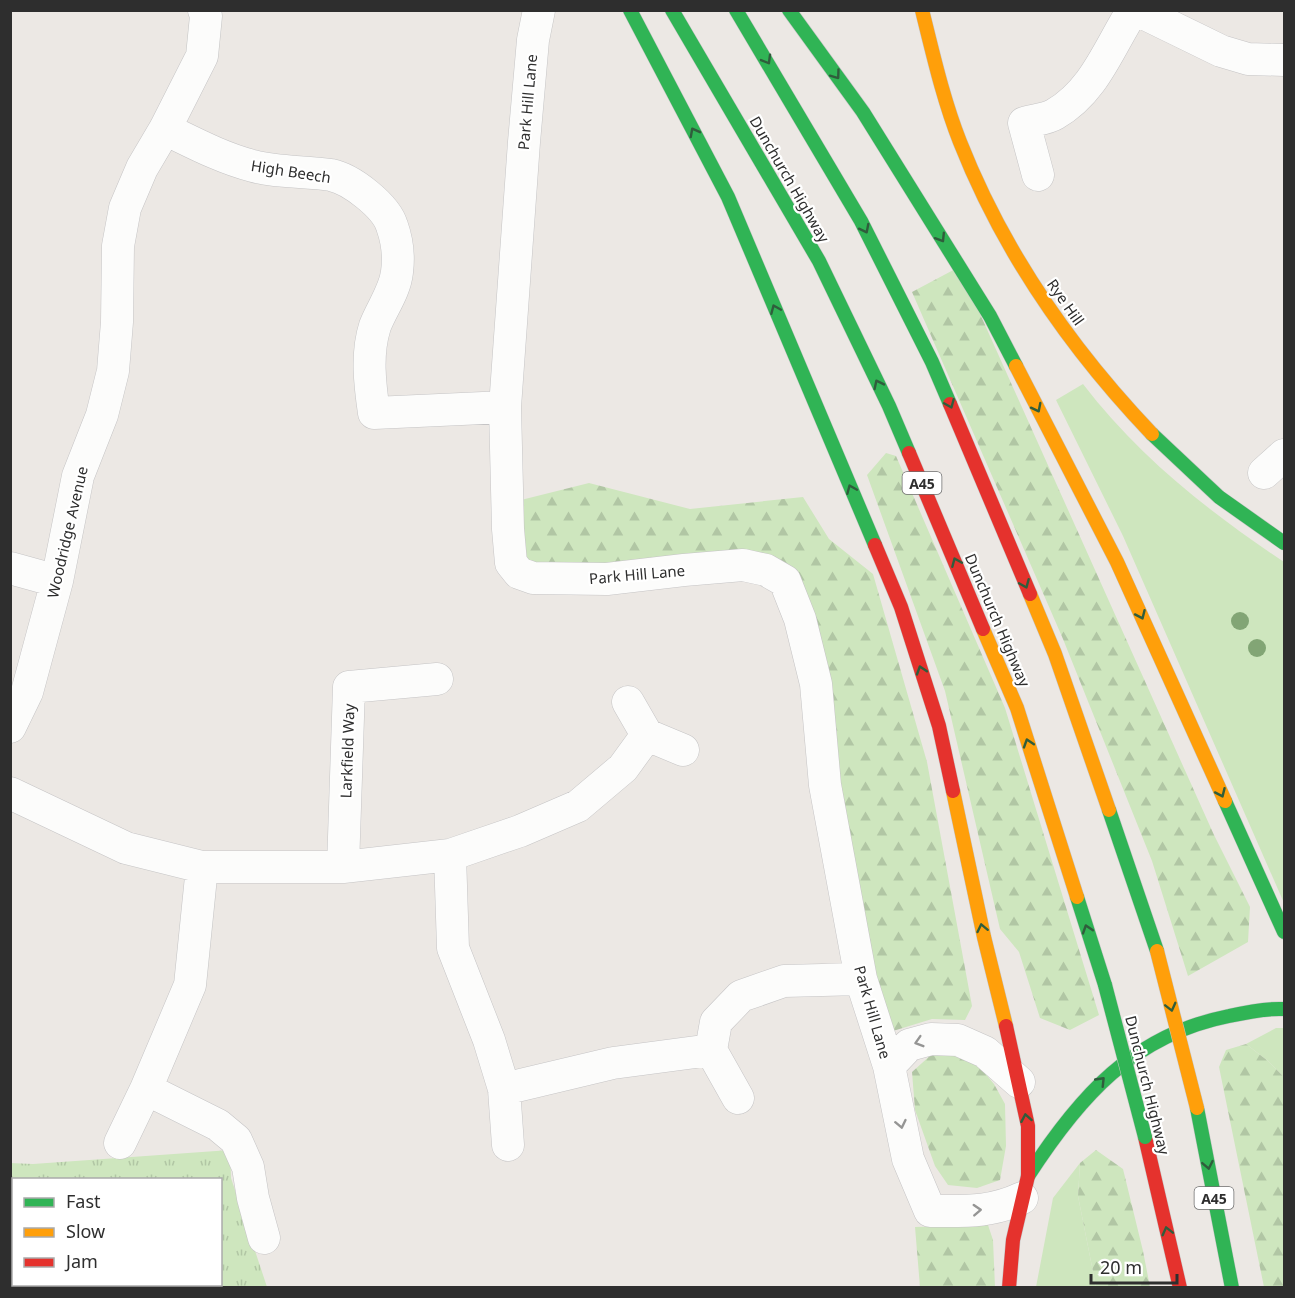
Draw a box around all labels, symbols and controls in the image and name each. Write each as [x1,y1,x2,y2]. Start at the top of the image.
street label: Park Hill Lane [513,53,541,151]
one-way arrow [760,54,772,64]
one-way arrow [828,68,839,79]
street label: Dunchurch Highway [746,112,835,246]
one-way arrow [690,128,701,138]
street label: High Beech [250,155,332,187]
one-way arrow [858,222,869,233]
one-way arrow [934,232,945,243]
street label: Rye Hill [1043,275,1089,329]
one-way arrow [770,304,782,315]
one-way arrow [873,379,885,390]
one-way arrow [942,398,954,409]
one-way arrow [1030,402,1042,413]
street label: Woodridge Avenue [42,464,92,600]
road number: A45 [902,472,942,494]
one-way arrow [846,484,858,495]
street label: Dunchurch Highway [961,550,1035,690]
one-way arrow [951,558,963,569]
street label: Park Hill Lane [588,560,686,588]
one-way arrow [1018,578,1030,589]
one-way arrow [1134,609,1146,620]
one-way arrow [916,665,928,676]
street label: Larkfield Way [335,703,359,799]
one-way arrow [1023,738,1035,749]
one-way arrow [1214,786,1226,797]
one-way arrow [976,923,989,933]
one-way arrow [1082,924,1094,935]
street label: Park Hill Lane [850,963,896,1061]
one-way arrow [1164,1002,1177,1012]
street label: Dunchurch Highway [1121,1013,1175,1157]
one-way arrow [914,1035,925,1047]
one-way arrow [1094,1077,1105,1088]
one-way arrow [1020,1113,1033,1123]
one-way arrow [893,1118,906,1128]
one-way arrow [1201,1160,1214,1170]
legend [12,1178,222,1286]
road number: A45 [1194,1187,1234,1209]
text: Fast [66,1189,101,1213]
one-way arrow [973,1204,982,1217]
text: Slow [66,1219,105,1243]
one-way arrow [1161,1226,1174,1236]
scale bar [1091,1247,1176,1285]
text: Jam [64,1249,98,1273]
text: 20 m [1100,1255,1142,1279]

